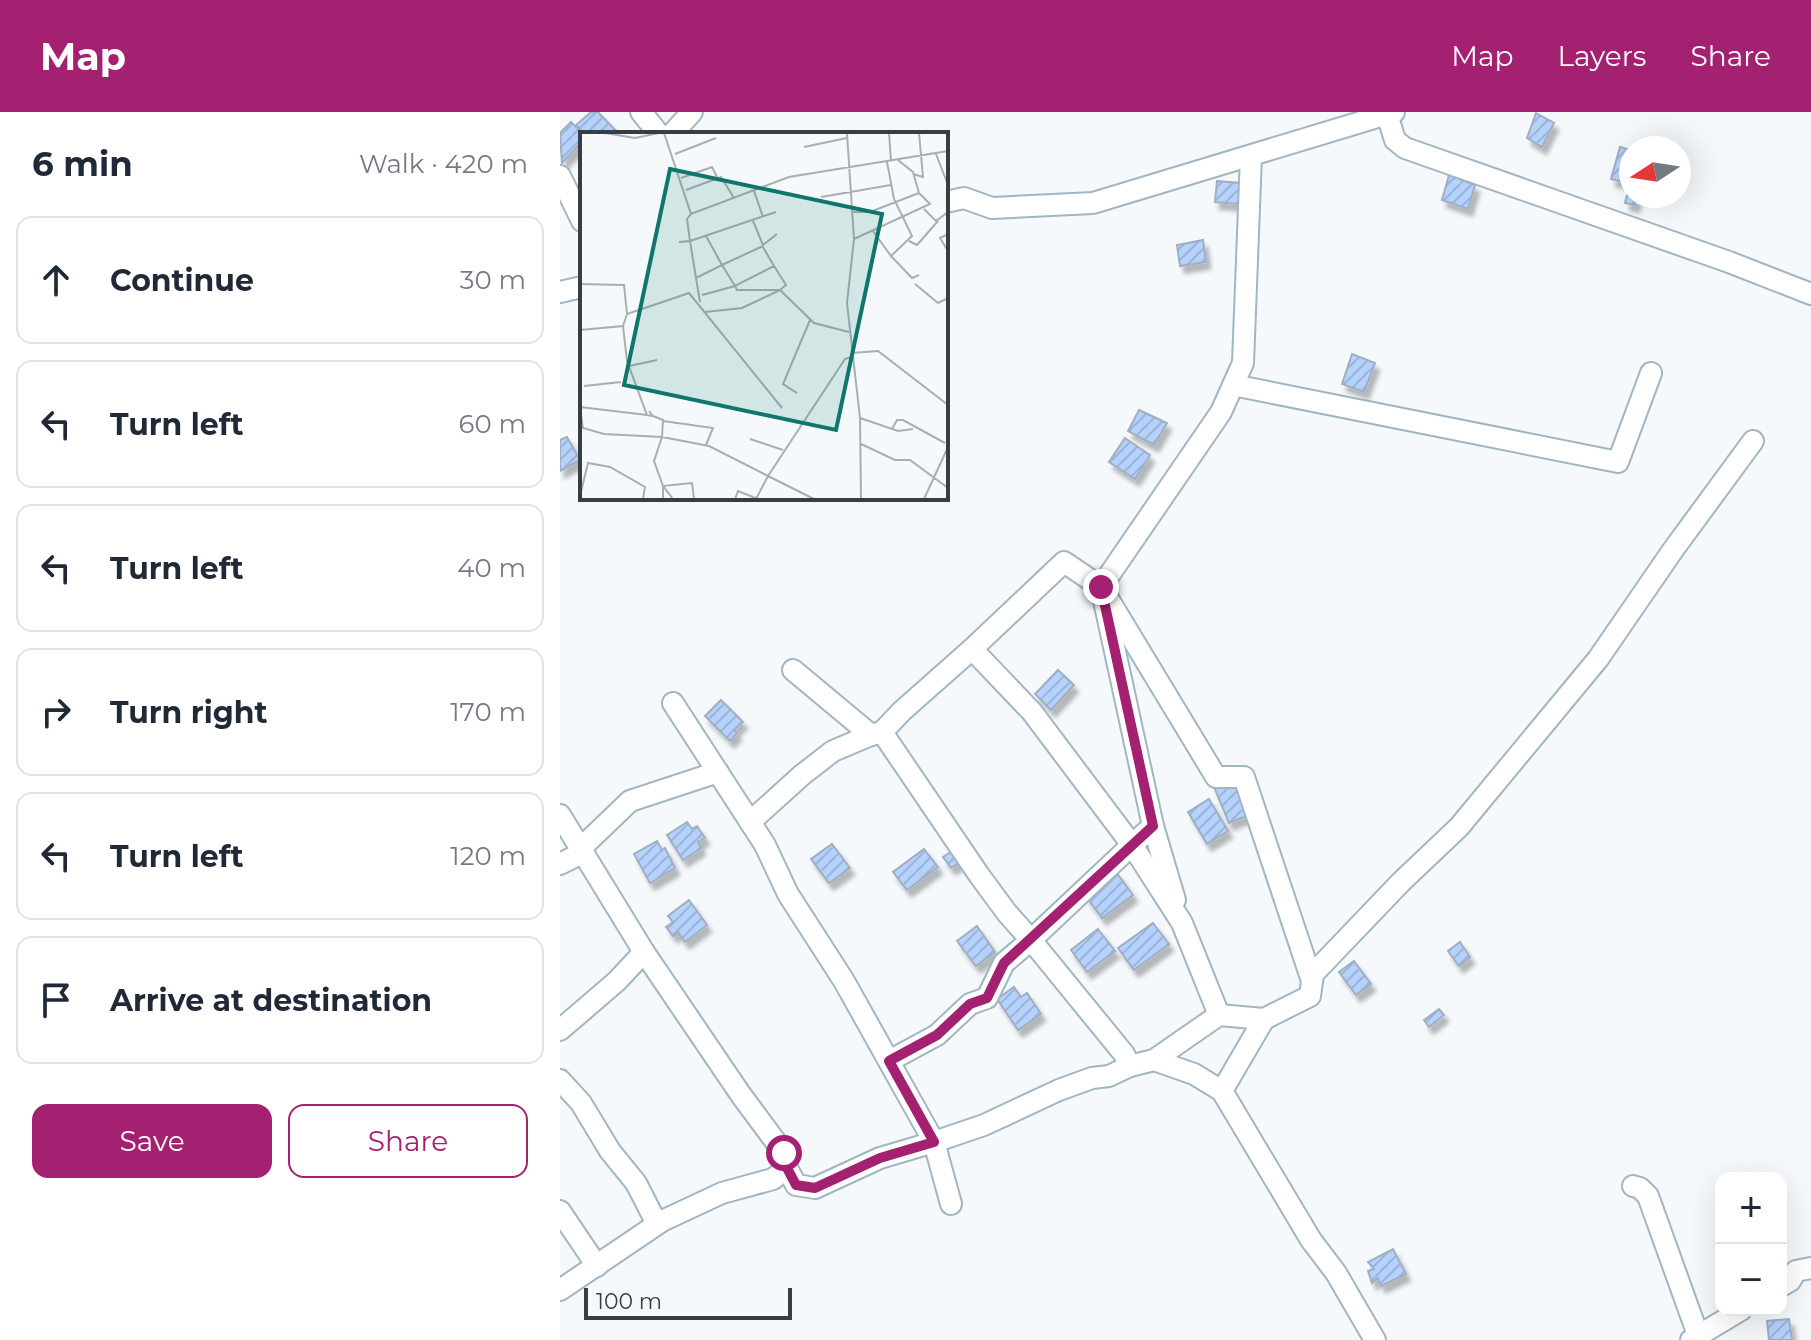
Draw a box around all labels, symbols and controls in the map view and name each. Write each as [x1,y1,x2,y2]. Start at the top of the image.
text: Map [40,33,126,80]
text: Map [1451,39,1514,73]
text: Layers [1558,39,1647,73]
text: Share [1691,39,1771,73]
inset map [580,132,948,500]
north arrow [1619,136,1691,208]
text: 6 min [32,143,133,185]
text: Walk · 420 m [359,148,528,180]
icon: ahead [34,258,78,302]
text: Continue [110,262,254,299]
text: 30 m [460,264,526,296]
icon: left [34,402,78,446]
text: Turn left [110,406,243,443]
text: 60 m [459,408,526,440]
icon: left [34,546,78,590]
text: Turn left [110,550,243,587]
text: 40 m [457,552,526,584]
route end [1083,569,1119,605]
icon: right [34,690,78,734]
text: Turn right [110,694,267,731]
text: 170 m [450,696,526,728]
icon: left [34,834,78,878]
text: Turn left [110,838,243,875]
text: 120 m [450,840,526,872]
icon: arrive [34,978,78,1022]
text: Arrive at destination [110,982,432,1019]
button: Save [32,1104,272,1178]
button: Share [288,1104,528,1178]
route start [766,1135,802,1171]
map controls [1715,1172,1787,1316]
button: + [1715,1172,1787,1244]
button: − [1715,1244,1787,1316]
scale bar [584,1284,792,1320]
text: 100 m [596,1288,662,1315]

